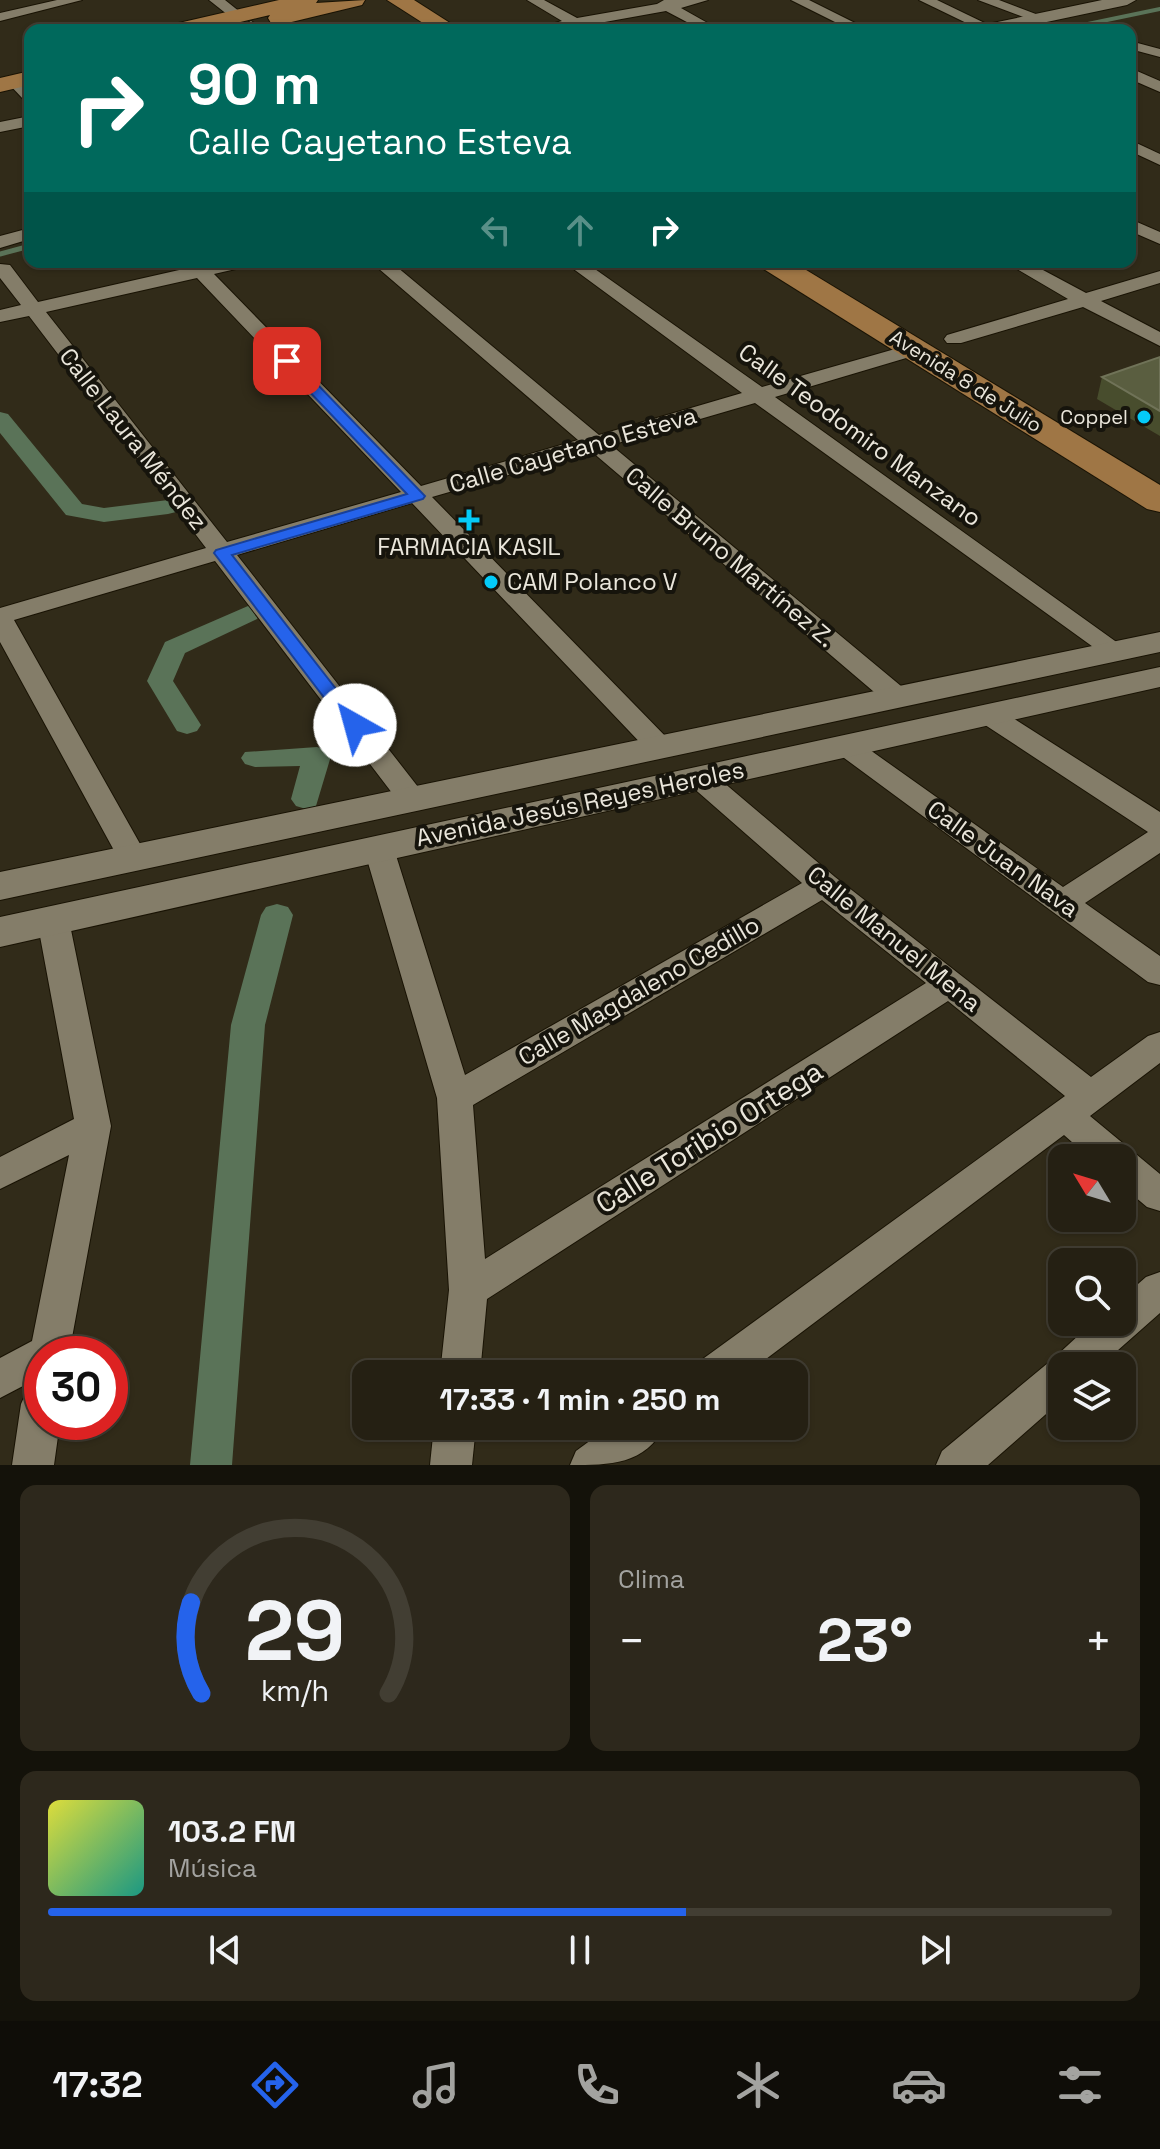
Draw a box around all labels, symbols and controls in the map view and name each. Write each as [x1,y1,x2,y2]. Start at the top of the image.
text: 90 m [188,49,321,120]
icon: right [56,56,160,160]
text: Calle Cayetano Esteva [188,119,572,165]
icon: left [474,208,518,252]
icon: ahead [558,208,602,252]
icon: right [642,208,686,252]
street label: Avenida 8 de Julio [885,324,1047,438]
pin [253,327,321,395]
street label: Calle Teodomiro Manzano [733,336,988,533]
icon: arrive [265,339,309,383]
street label: Calle Laura Méndez [53,341,214,536]
street label: Calle Cayetano Esteva [446,399,700,500]
place label: Coppel [1060,404,1128,430]
marker: Coppel [1135,408,1153,426]
street label: Calle Bruno Martínez Z. [619,460,842,653]
marker: FARMACIA KASIL [460,511,478,529]
place label: FARMACIA KASIL [377,531,561,562]
place label: CAM Polanco V [507,566,678,597]
marker: CAM Polanco V [482,573,500,591]
position arrow [313,683,397,767]
street label: Avenida Jesús Reyes Heroles [413,754,747,853]
street label: Calle Juan Nava [921,793,1085,924]
street label: Calle Manuel Mena [801,859,988,1018]
street label: Calle Magdaleno Cedillo [513,909,765,1072]
street label: Calle Toribio Ortega [589,1053,829,1221]
north arrow [1048,1144,1136,1232]
map controls [1048,1144,1136,1440]
button: search [1048,1248,1136,1336]
speed limit sign: 30 [24,1336,128,1440]
button: layers [1048,1352,1136,1440]
text: 17:33 · 1 min · 250 m [440,1380,720,1419]
text: Clima [618,1562,685,1596]
text: 29 [245,1578,345,1684]
text: 23° [817,1602,913,1679]
text: − [618,1613,645,1669]
text: + [1085,1613,1112,1669]
text: km/h [261,1673,329,1709]
text: 103.2 FM [168,1812,296,1851]
text: Música [168,1851,257,1885]
icon: previous [203,1928,247,1972]
icon: pause [558,1928,602,1972]
icon: next [913,1928,957,1972]
icon: directions [247,2057,303,2113]
icon: music [408,2057,464,2113]
icon: phone [569,2057,625,2113]
icon: climate [730,2057,786,2113]
icon: car [891,2057,947,2113]
icon: filters [1052,2057,1108,2113]
text: 17:32 [52,2062,143,2108]

